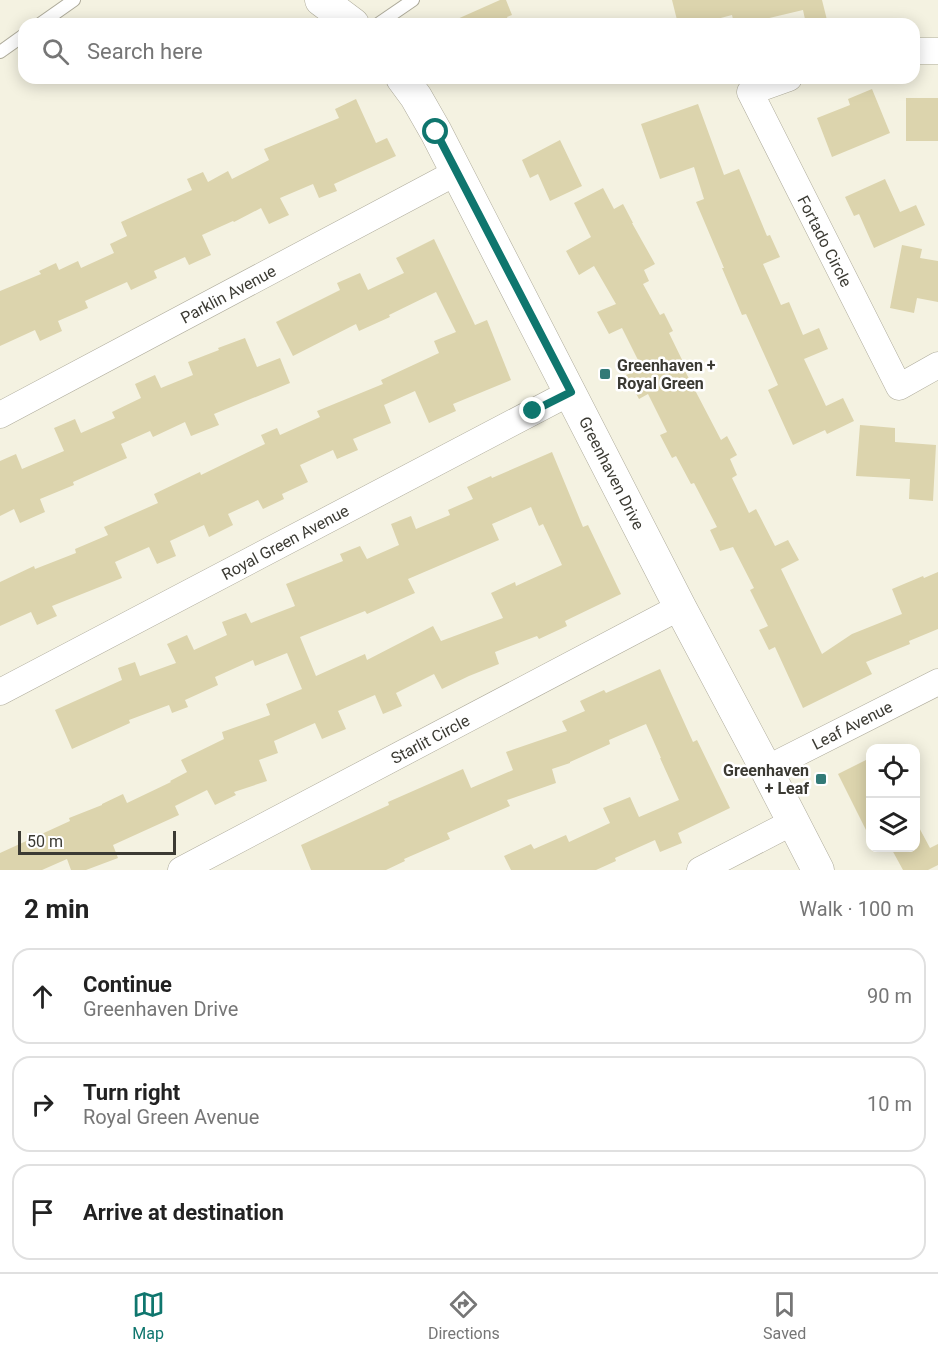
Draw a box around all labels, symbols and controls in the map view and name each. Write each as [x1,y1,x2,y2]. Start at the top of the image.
search box [18,18,920,84]
icon: search [39,35,72,68]
text: Search here [87,39,203,64]
route start [422,118,448,144]
street label: Fortado Circle [793,192,856,290]
street label: Parklin Avenue [177,261,279,328]
place label: Greenhaven + Royal Green [617,356,716,393]
marker: Greenhaven + Royal Green [598,367,612,381]
route end [519,397,545,423]
street label: Greenhaven Drive [575,414,648,533]
street label: Royal Green Avenue [218,501,352,584]
street label: Leaf Avenue [809,697,896,754]
street label: Starlit Circle [388,711,473,768]
map controls [866,744,920,852]
button: locate [866,744,920,798]
place label: Greenhaven + Leaf [723,761,809,798]
marker: Greenhaven + Leaf [814,772,828,786]
button: layers [866,798,920,852]
scale bar [18,828,176,856]
text: 50 m [27,832,63,851]
text: 2 min [24,894,89,924]
text: Walk · 100 m [799,897,914,921]
text: Continue [83,972,172,997]
icon: ahead [26,980,59,1013]
text: 90 m [867,984,912,1008]
text: Greenhaven Drive [83,997,238,1021]
text: Turn right [83,1080,180,1105]
icon: right [26,1088,59,1121]
text: 10 m [867,1092,912,1116]
text: Royal Green Avenue [83,1105,259,1129]
icon: arrive [26,1196,59,1229]
text: Arrive at destination [83,1200,284,1225]
tab: Map [132,1288,165,1343]
tab: Directions [428,1288,500,1343]
tab: Saved [763,1288,806,1343]

